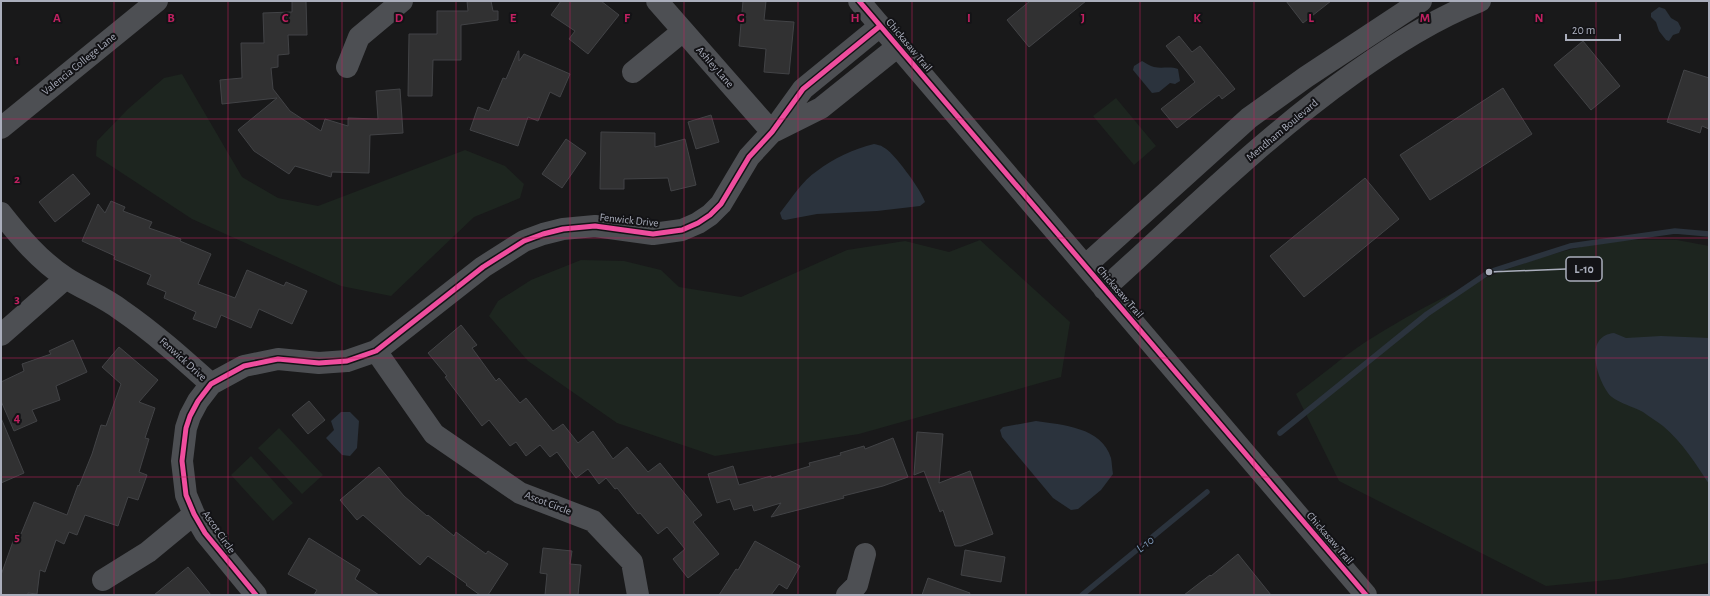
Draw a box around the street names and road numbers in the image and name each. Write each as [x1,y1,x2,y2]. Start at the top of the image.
street label: Chickasaw Trail [884,17,934,73]
street label: Valencia College Lane [40,31,118,97]
street label: Ashley Lane [694,44,736,90]
street label: Mendham Boulevard [1244,97,1320,163]
street label: Fenwick Drive [599,211,659,229]
street label: Chickasaw Trail [1095,264,1145,320]
street label: Fenwick Drive [157,335,209,383]
street label: Ascot Circle [523,489,573,517]
street label: Ascot Circle [200,509,238,555]
street label: Chickasaw Trail [1305,510,1355,566]

